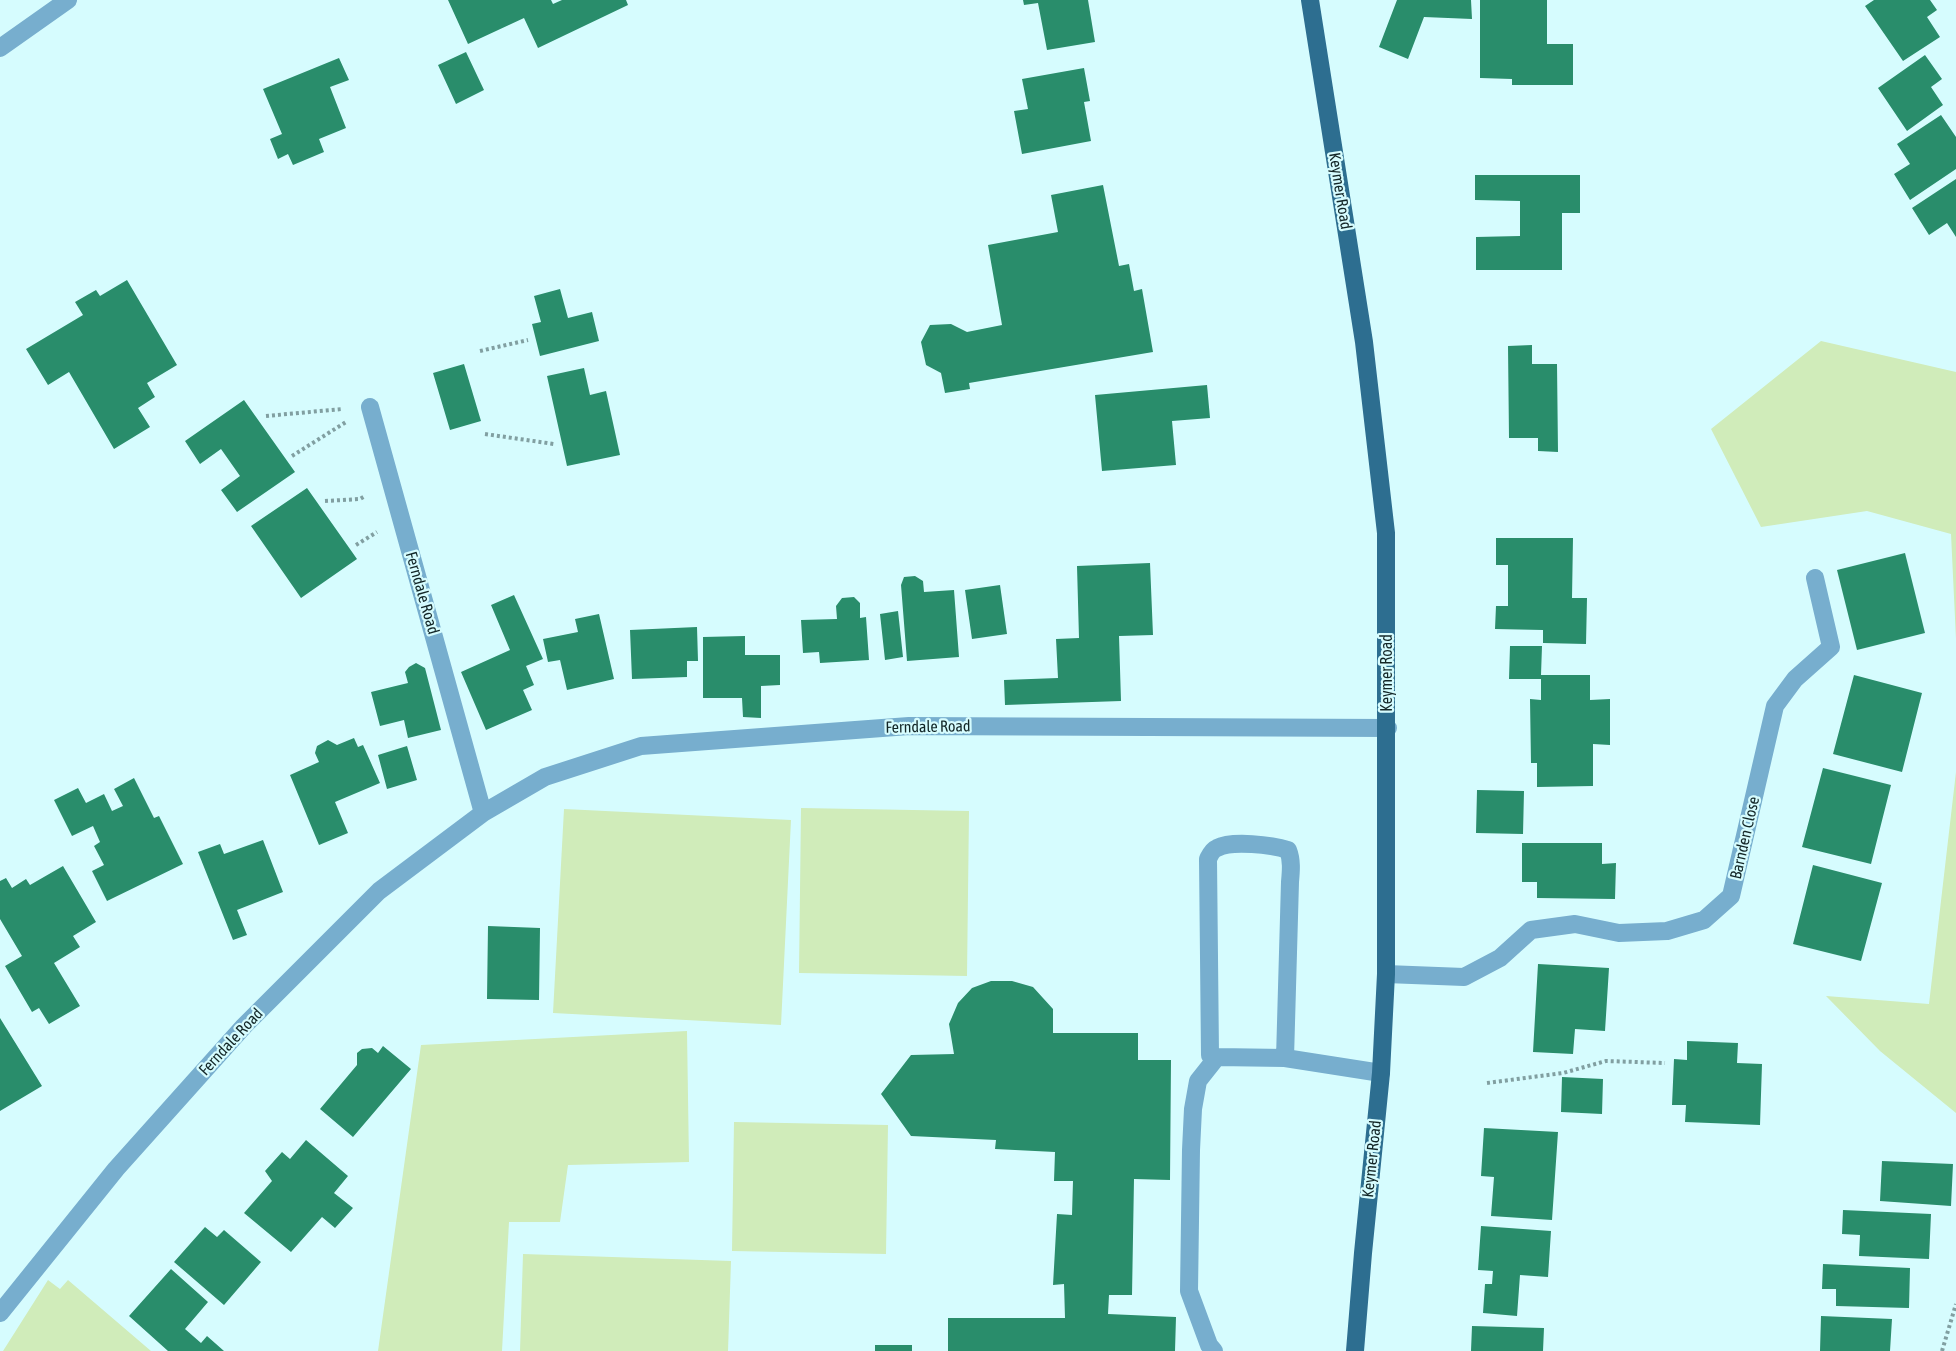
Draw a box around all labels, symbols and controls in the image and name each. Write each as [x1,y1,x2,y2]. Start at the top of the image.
street label: Keymer Road [1324,151,1356,231]
street label: Ferndale Road [401,550,443,636]
street label: Keymer Road [1377,634,1397,712]
street label: Ferndale Road [885,717,971,737]
street label: Barnden Close [1726,795,1764,881]
street label: Ferndale Road [195,1004,267,1080]
street label: Keymer Road [1358,1119,1386,1199]

